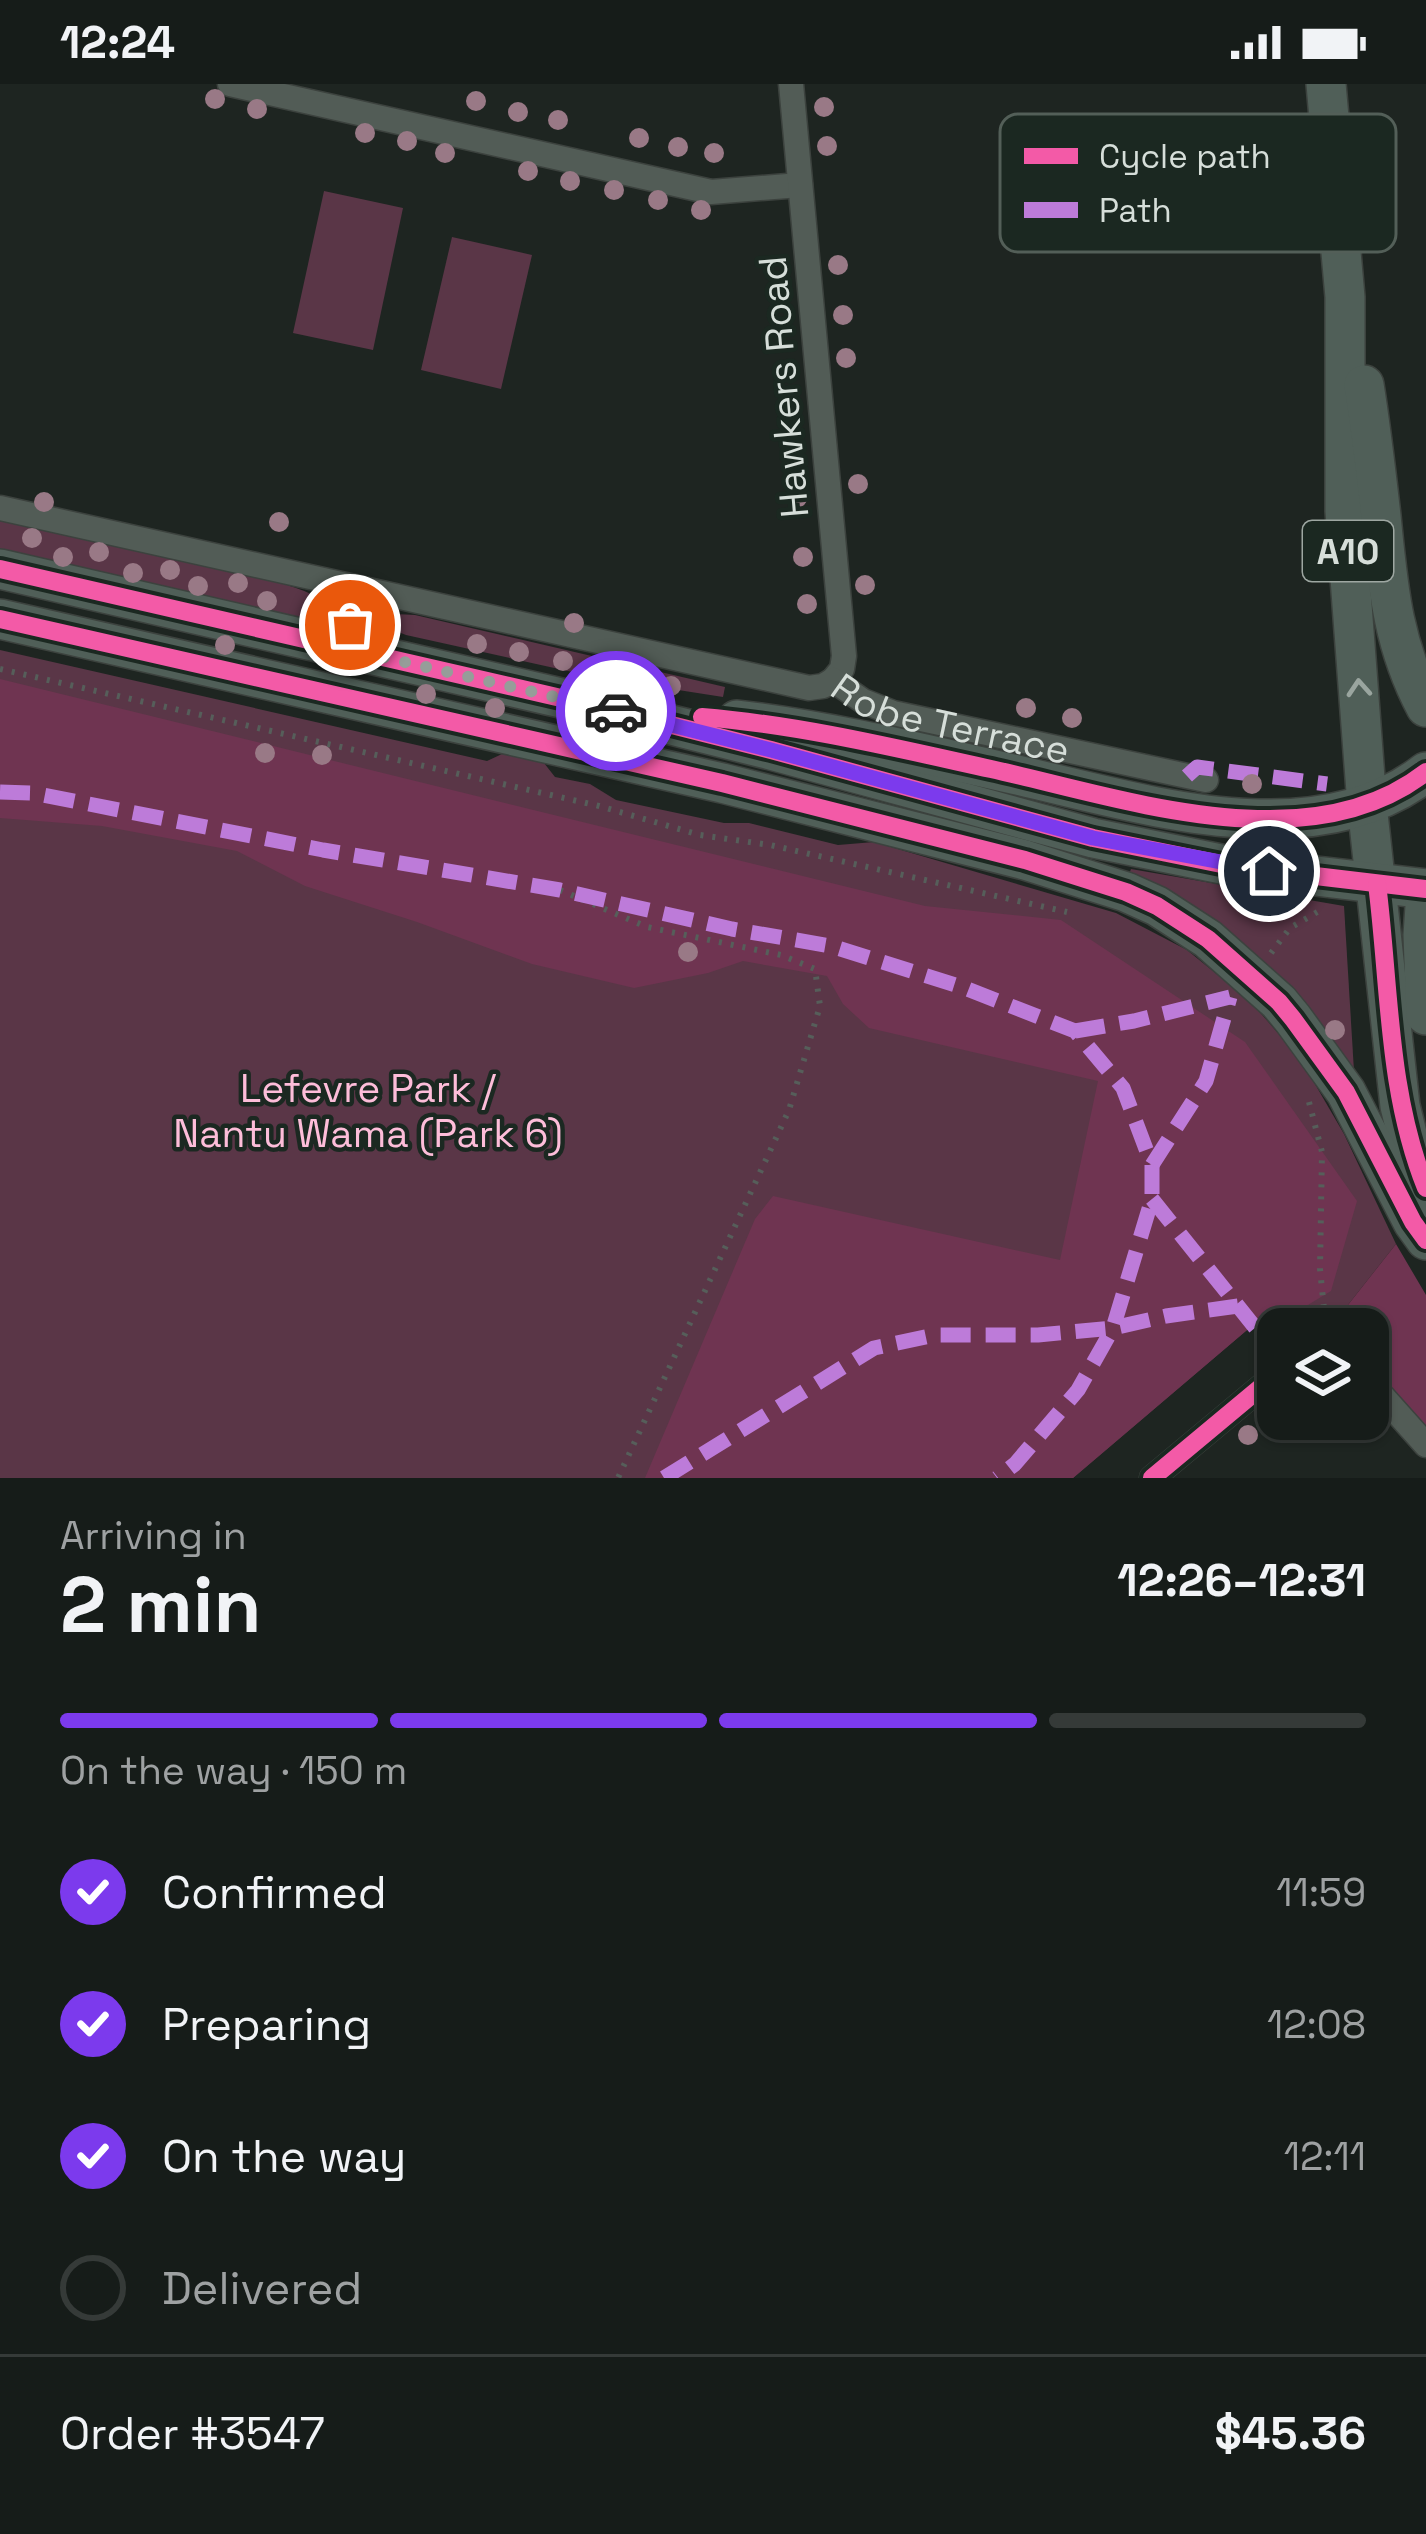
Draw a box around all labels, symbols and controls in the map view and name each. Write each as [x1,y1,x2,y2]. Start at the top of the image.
text: 12:24 [60,14,175,71]
legend [1000,114,1396,252]
text: Cycle path [1099,136,1271,178]
text: Path [1099,190,1172,232]
street label: Hawkers Road [748,254,819,520]
road number: A10 [1303,521,1393,581]
pin [299,574,401,676]
icon: bag [317,592,383,658]
courier [556,651,676,771]
street label: Robe Terrace [822,663,1074,775]
icon: car [583,678,649,744]
one-way arrow [1346,678,1372,697]
pin [1218,820,1320,922]
icon: home [1236,838,1302,904]
park label: Lefevre Park / Nantu Wama (Park 6) [173,1064,563,1158]
map controls [1257,1308,1389,1440]
button: layers [1257,1308,1389,1440]
text: Arriving in [60,1511,247,1560]
text: 12:26–12:31 [1117,1552,1366,1609]
text: 2 min [60,1555,262,1655]
text: On the way · 150 m [60,1746,407,1795]
icon: check [60,1859,126,1925]
text: Confirmed [162,1864,387,1921]
text: 11:59 [1276,1868,1366,1917]
icon: check [60,1991,126,2057]
text: Preparing [162,1996,371,2053]
text: 12:08 [1267,2000,1366,2049]
icon: check [60,2123,126,2189]
text: On the way [162,2128,406,2185]
text: 12:11 [1284,2132,1366,2181]
text: Delivered [162,2260,362,2317]
text: Order #3547 [60,2405,325,2462]
text: $45.36 [1215,2405,1366,2462]

